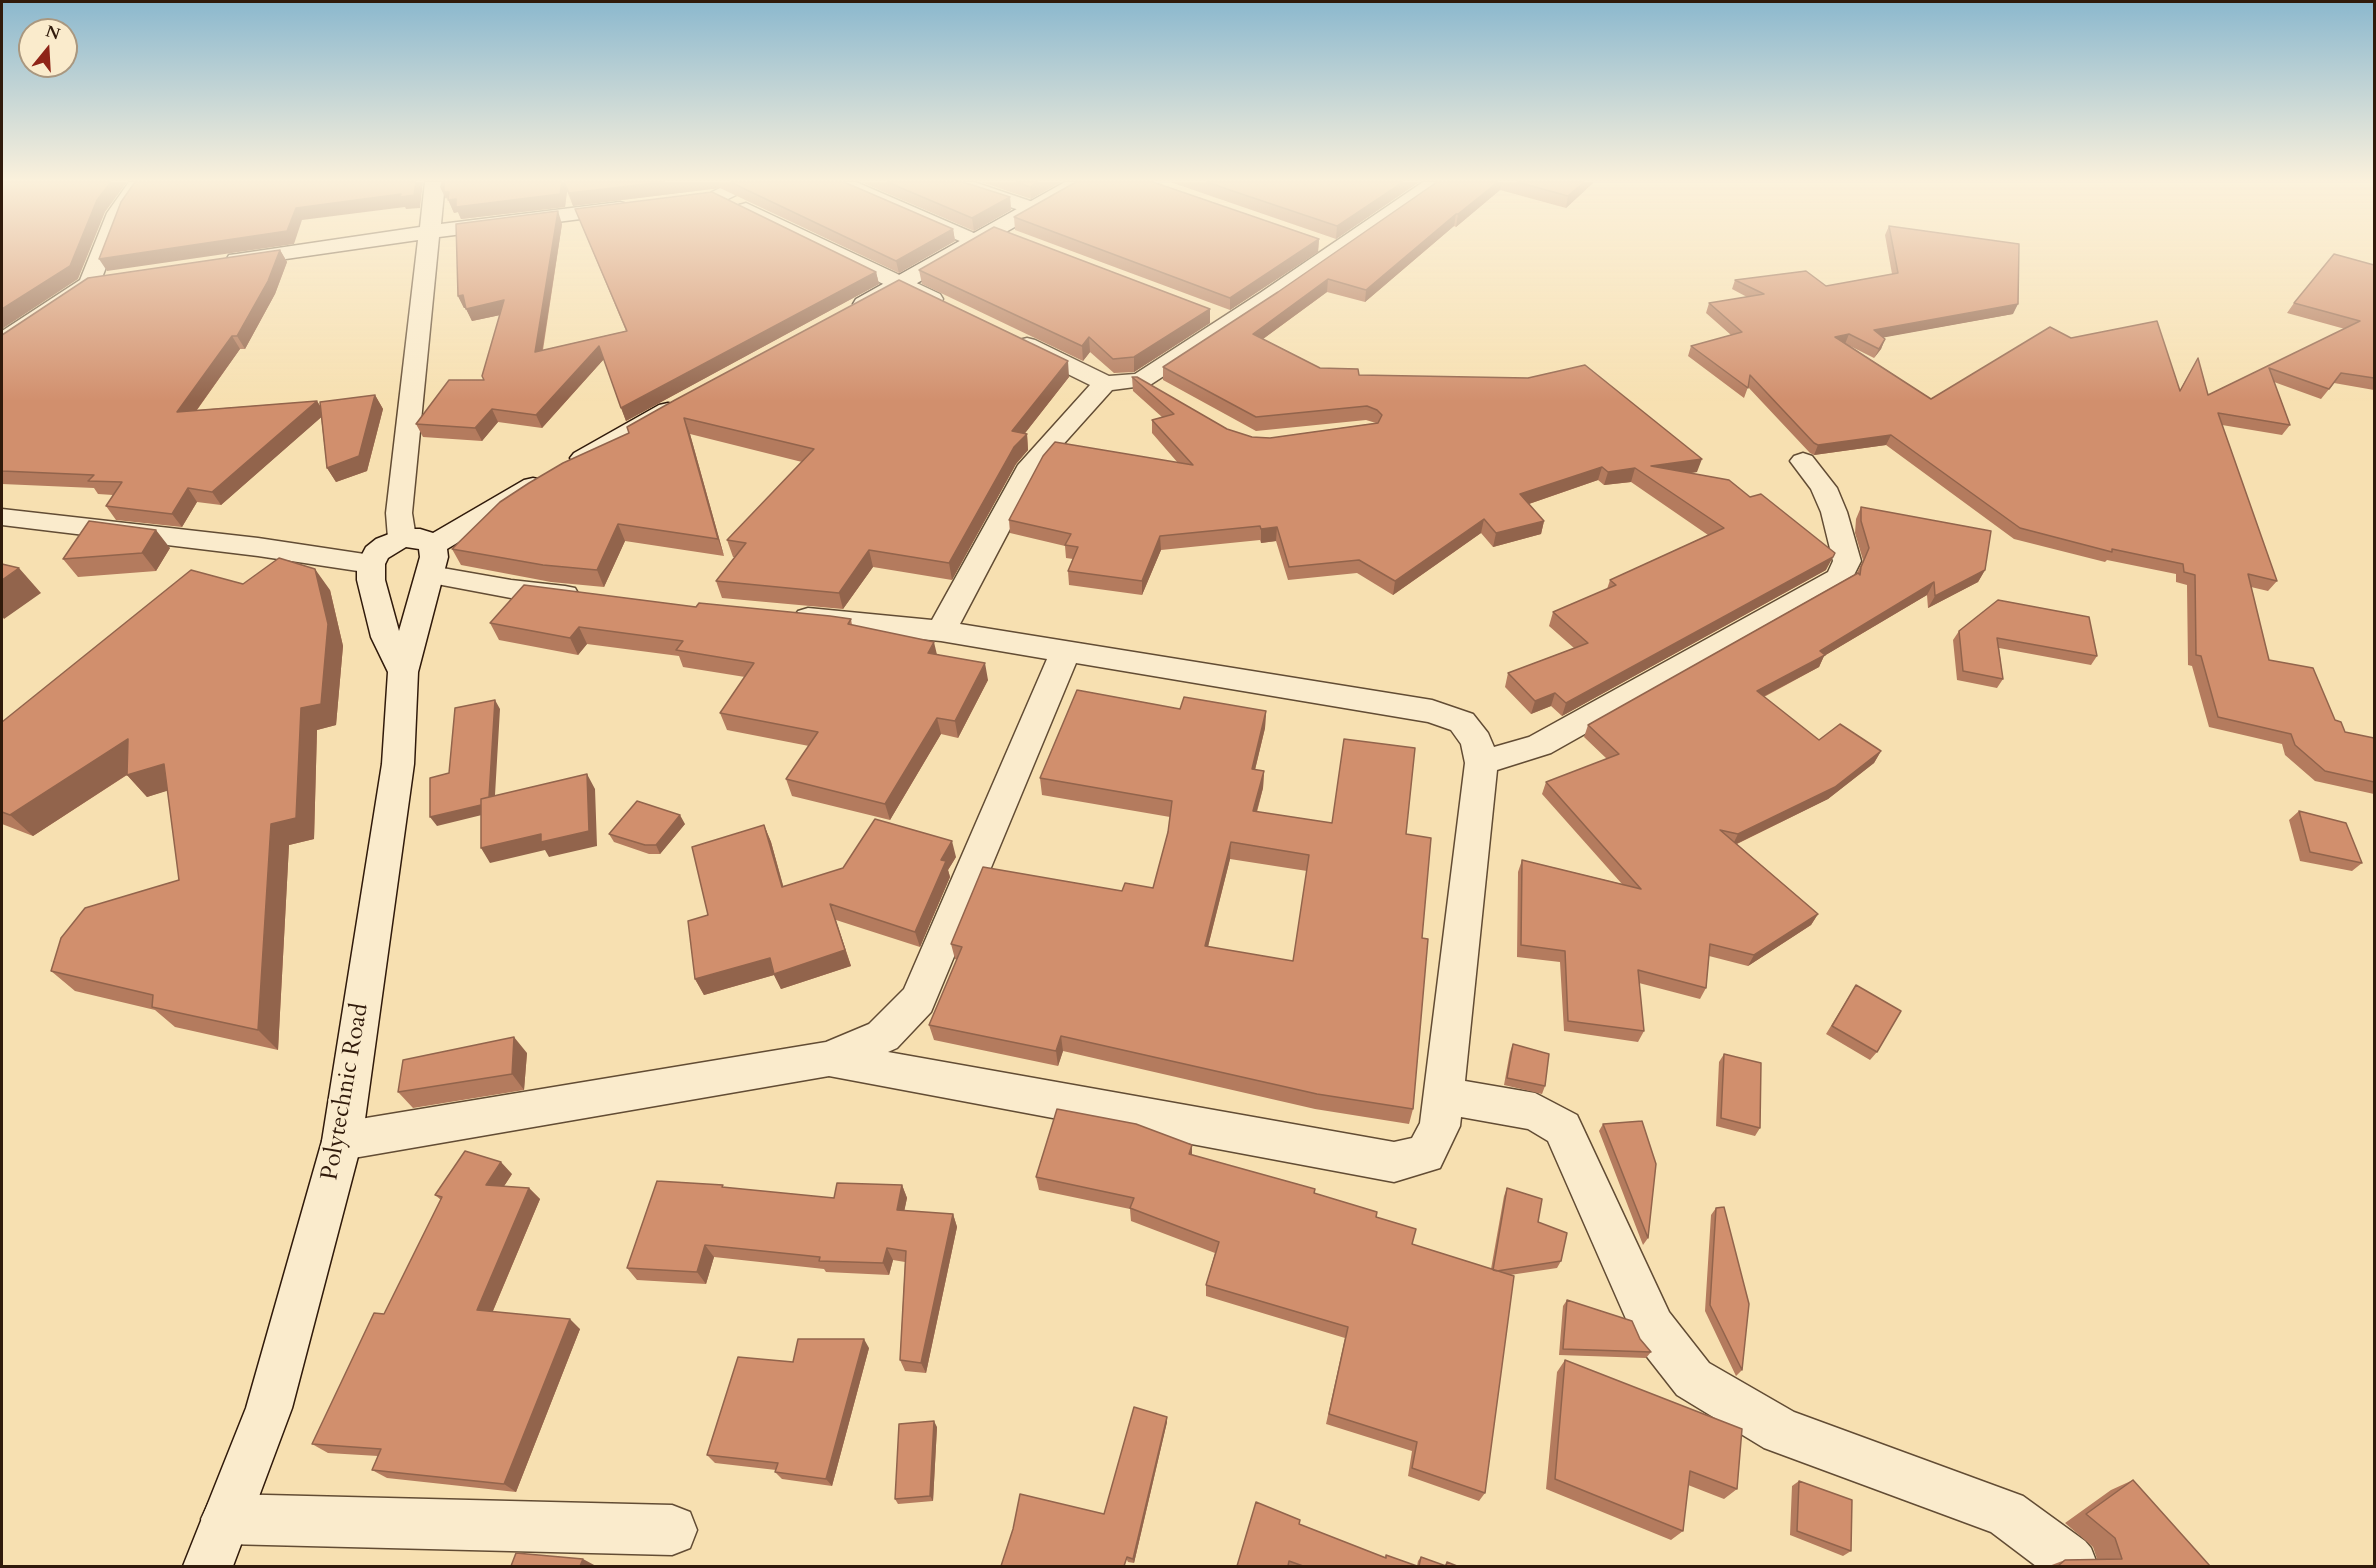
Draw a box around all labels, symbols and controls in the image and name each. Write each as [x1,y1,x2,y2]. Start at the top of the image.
north arrow [18,18,78,78]
text: N [43,20,63,45]
street label: Polytechnic Road [316,1001,376,1183]

